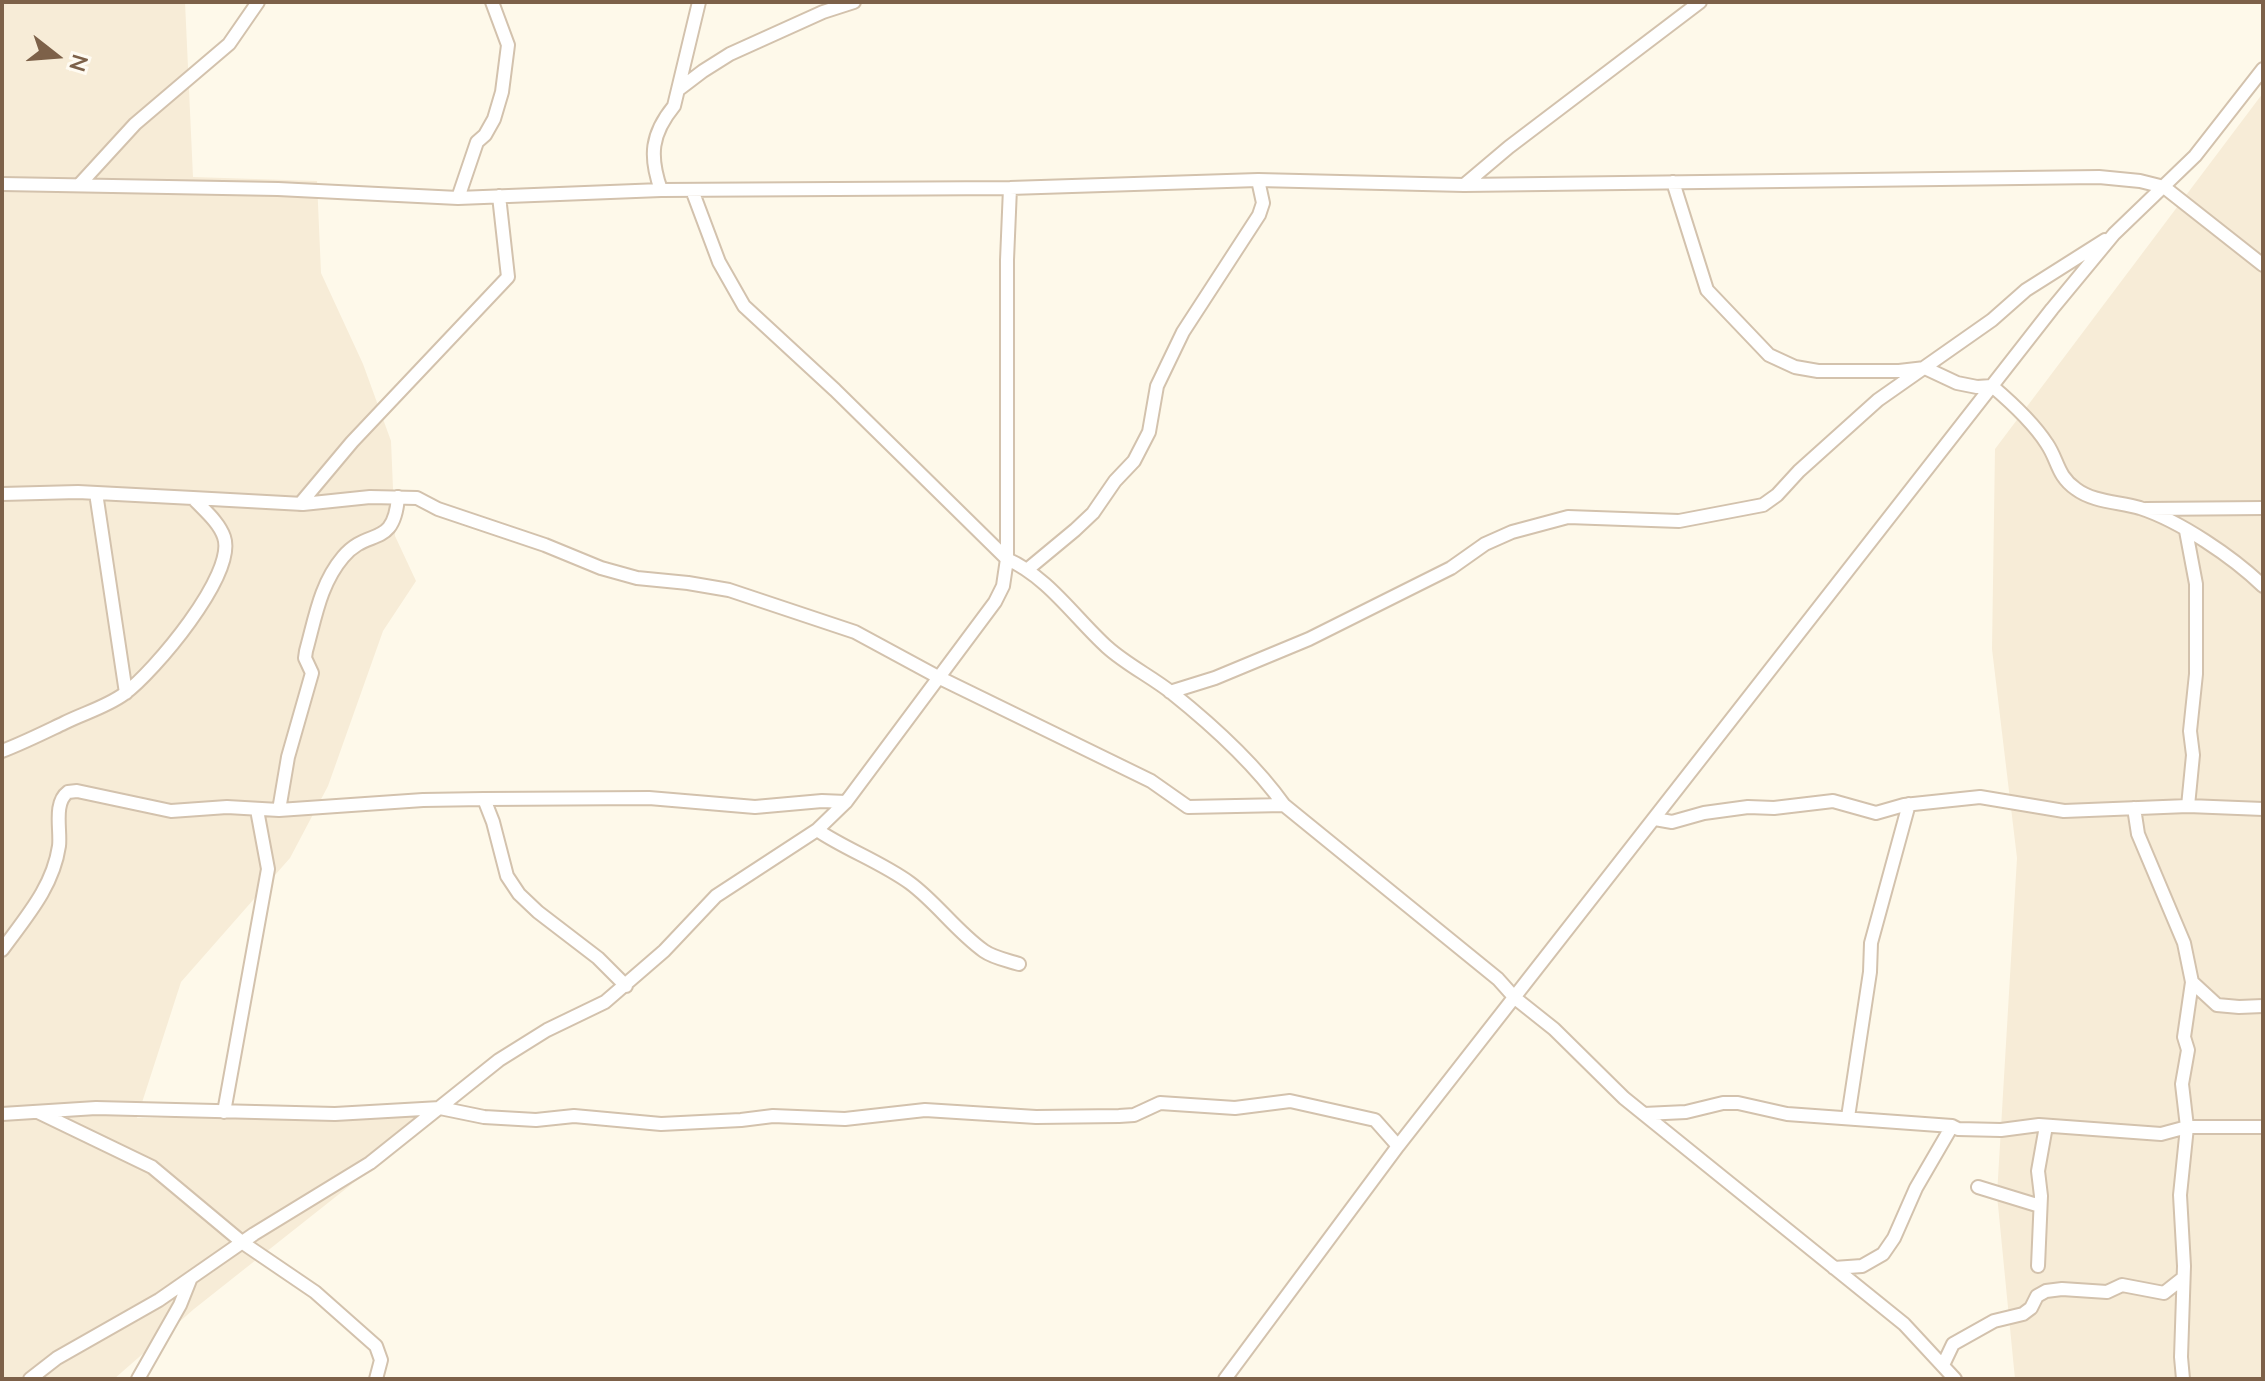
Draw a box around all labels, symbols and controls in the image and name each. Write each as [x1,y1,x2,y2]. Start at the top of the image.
north arrow [16,16,96,96]
text: N [63,51,95,75]

